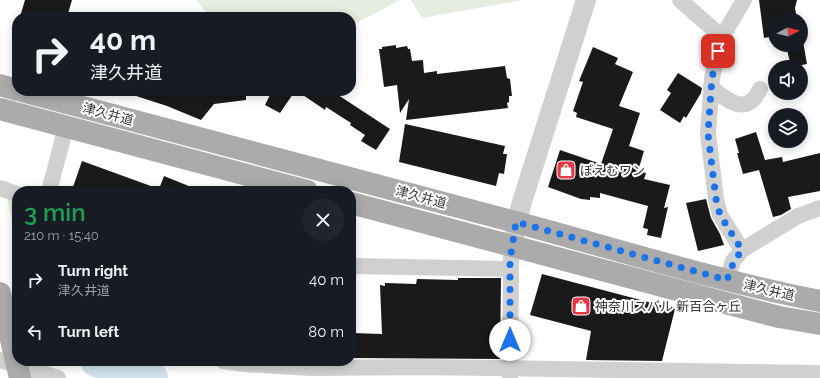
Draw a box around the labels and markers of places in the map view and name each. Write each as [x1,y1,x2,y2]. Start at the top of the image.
pin [701,34,735,68]
shop icon: ぽえむワン [555,159,577,181]
place label: ぽえむワン [580,163,645,178]
shop icon: 神奈川スバル 新百合ヶ丘 [570,295,592,317]
place label: 神奈川スバル 新百合ヶ丘 [595,299,741,314]

